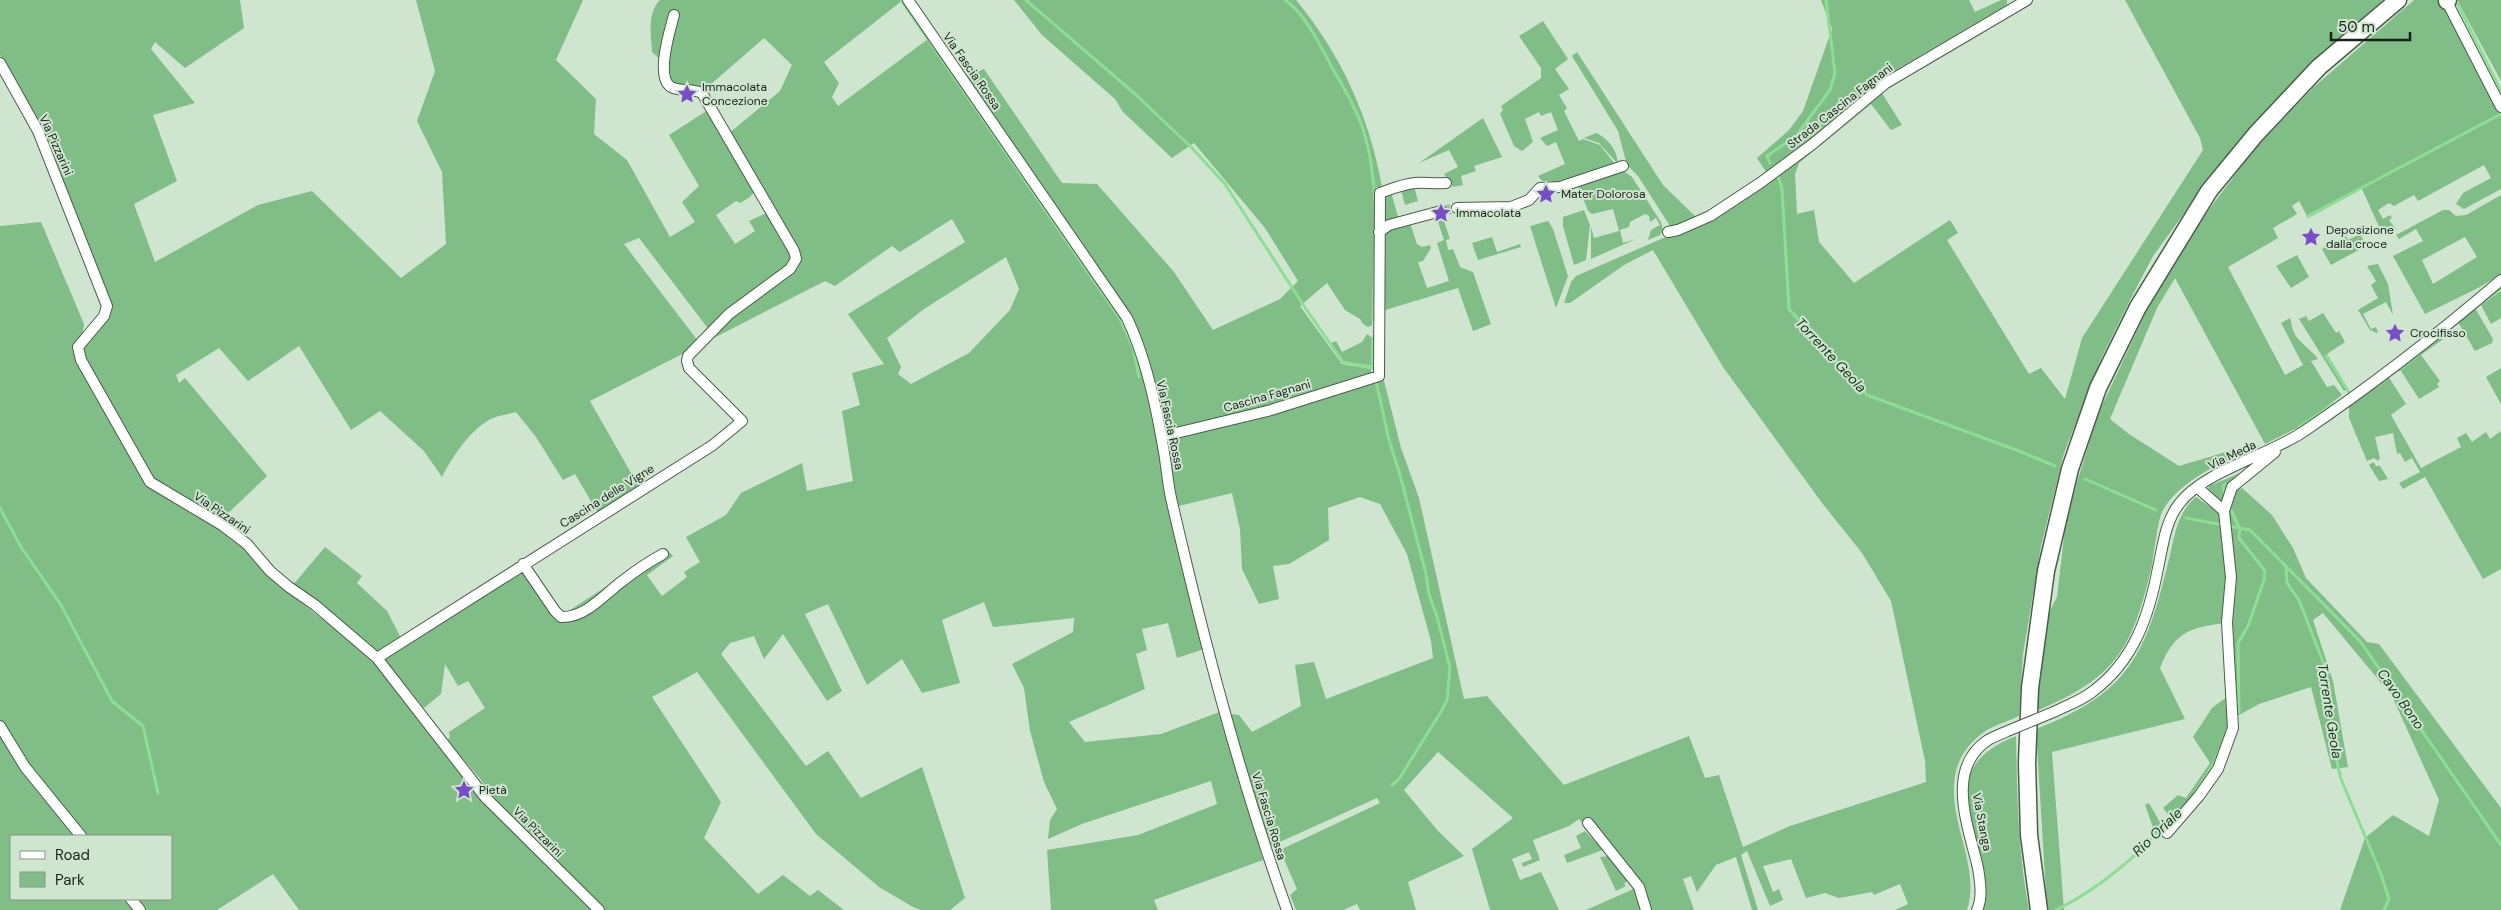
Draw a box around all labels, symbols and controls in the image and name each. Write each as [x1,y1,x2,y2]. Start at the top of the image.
scale bar [2331,10,2410,42]
text: 50 m [2338,17,2375,37]
street label: Via Fascia Rossa [939,29,1005,113]
street label: Strada Cascina Fagnani [1784,60,1896,152]
place label: Immacolata Concezione [702,79,768,109]
place icon: Immacolata Concezione [676,83,698,105]
street label: Via Pizzarini [35,112,77,178]
place icon: Mater Dolorosa [1535,183,1557,205]
place label: Mater Dolorosa [1561,186,1645,202]
place icon: Immacolata [1430,202,1452,224]
place label: Immacolata [1456,205,1521,221]
place label: Deposizione dalla croce [2326,222,2394,252]
place icon: Deposizione dalla croce [2300,226,2322,248]
water label: Torrente Geola [1792,314,1871,397]
place icon: Crocifisso [2384,322,2406,344]
place label: Crocifisso [2410,325,2466,341]
street label: Cascina Fagnani [1222,376,1313,416]
street label: Via Fascia Rossa [1153,379,1187,471]
street label: Via Meda [2205,437,2259,473]
street label: Cascina delle Vigne [557,460,657,532]
street label: Via Pizzarini [191,488,254,538]
water label: Torrente Geola [2314,662,2346,760]
water label: Cavo Bono [2373,665,2429,733]
street label: Via Fascia Rossa [1248,770,1290,862]
place icon: Pietà [453,779,475,801]
place label: Pietà [479,782,507,798]
street label: Via Stanga [1969,792,1995,852]
street label: Via Pizzarini [509,803,567,861]
water label: Rio Oriale [2128,804,2186,860]
legend [10,835,172,900]
text: Road [55,845,90,865]
text: Park [55,870,85,890]

